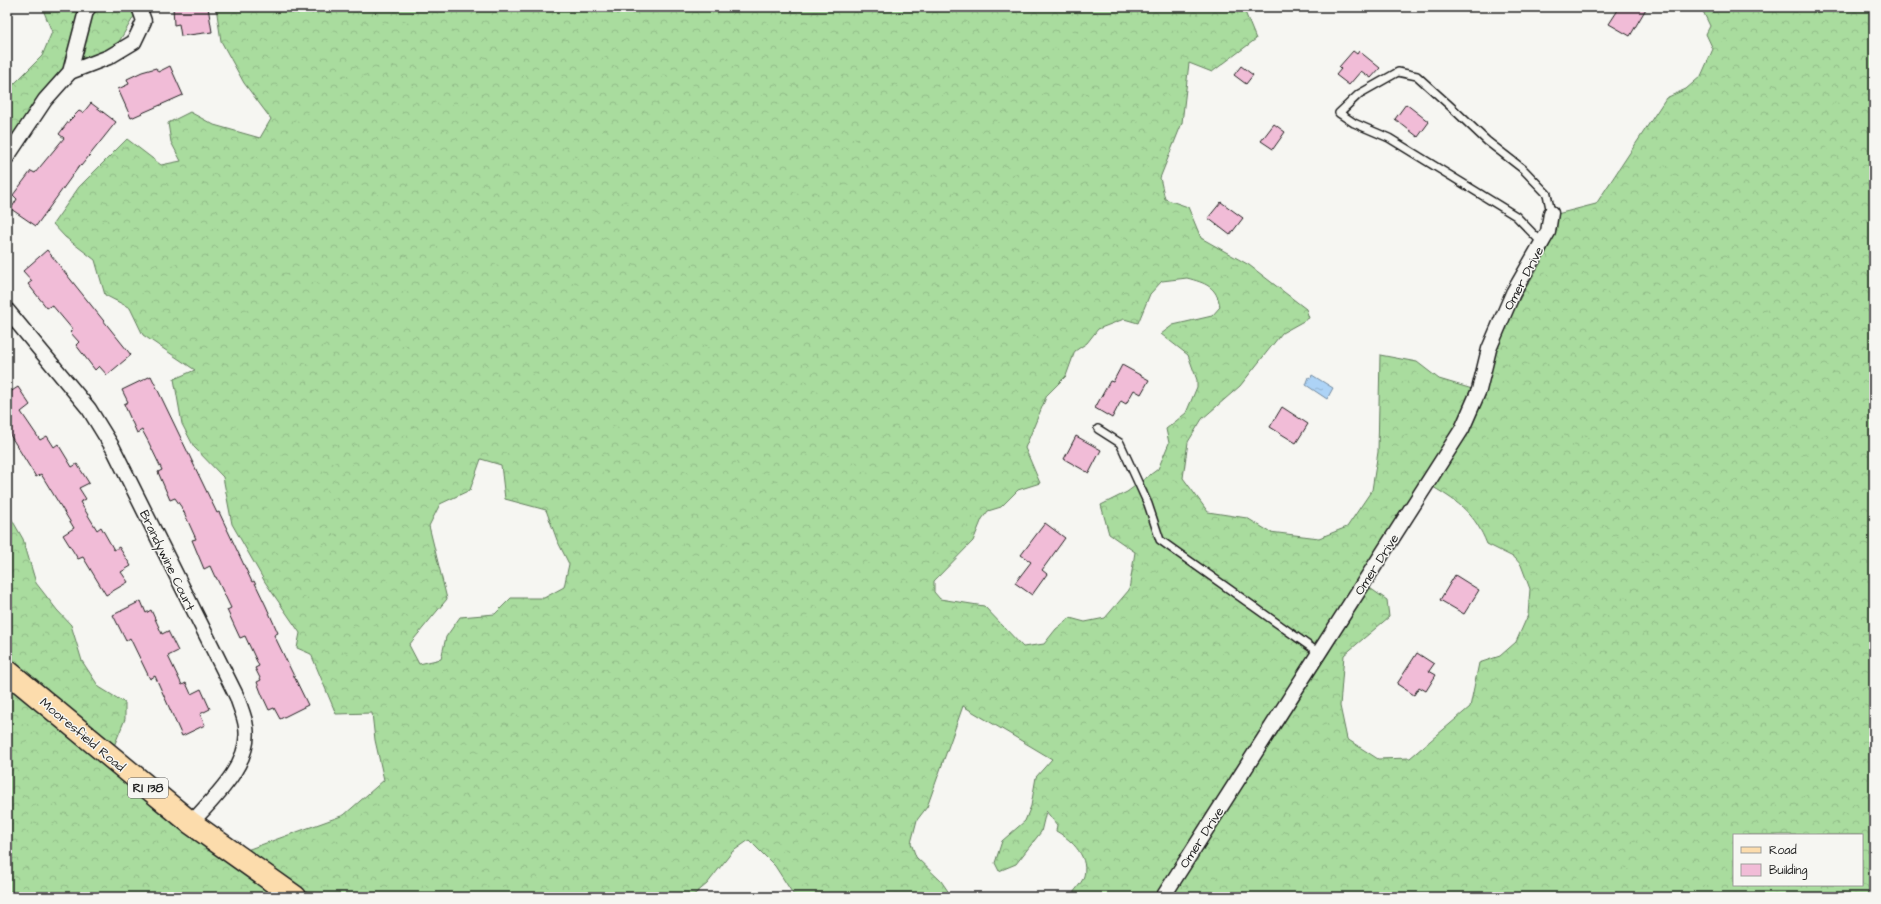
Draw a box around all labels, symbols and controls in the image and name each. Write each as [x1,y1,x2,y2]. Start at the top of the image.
street label: Omer Drive [1500,244,1548,313]
street label: Brandywine Court [134,507,200,615]
street label: Omer Drive [1350,530,1403,599]
street label: Mooresfield Road [36,694,129,776]
road number: RI 138 [128,778,168,798]
street label: Omer Drive [1175,803,1228,872]
legend [1733,834,1863,886]
text: Road [1769,842,1797,859]
text: Building [1769,862,1807,880]

